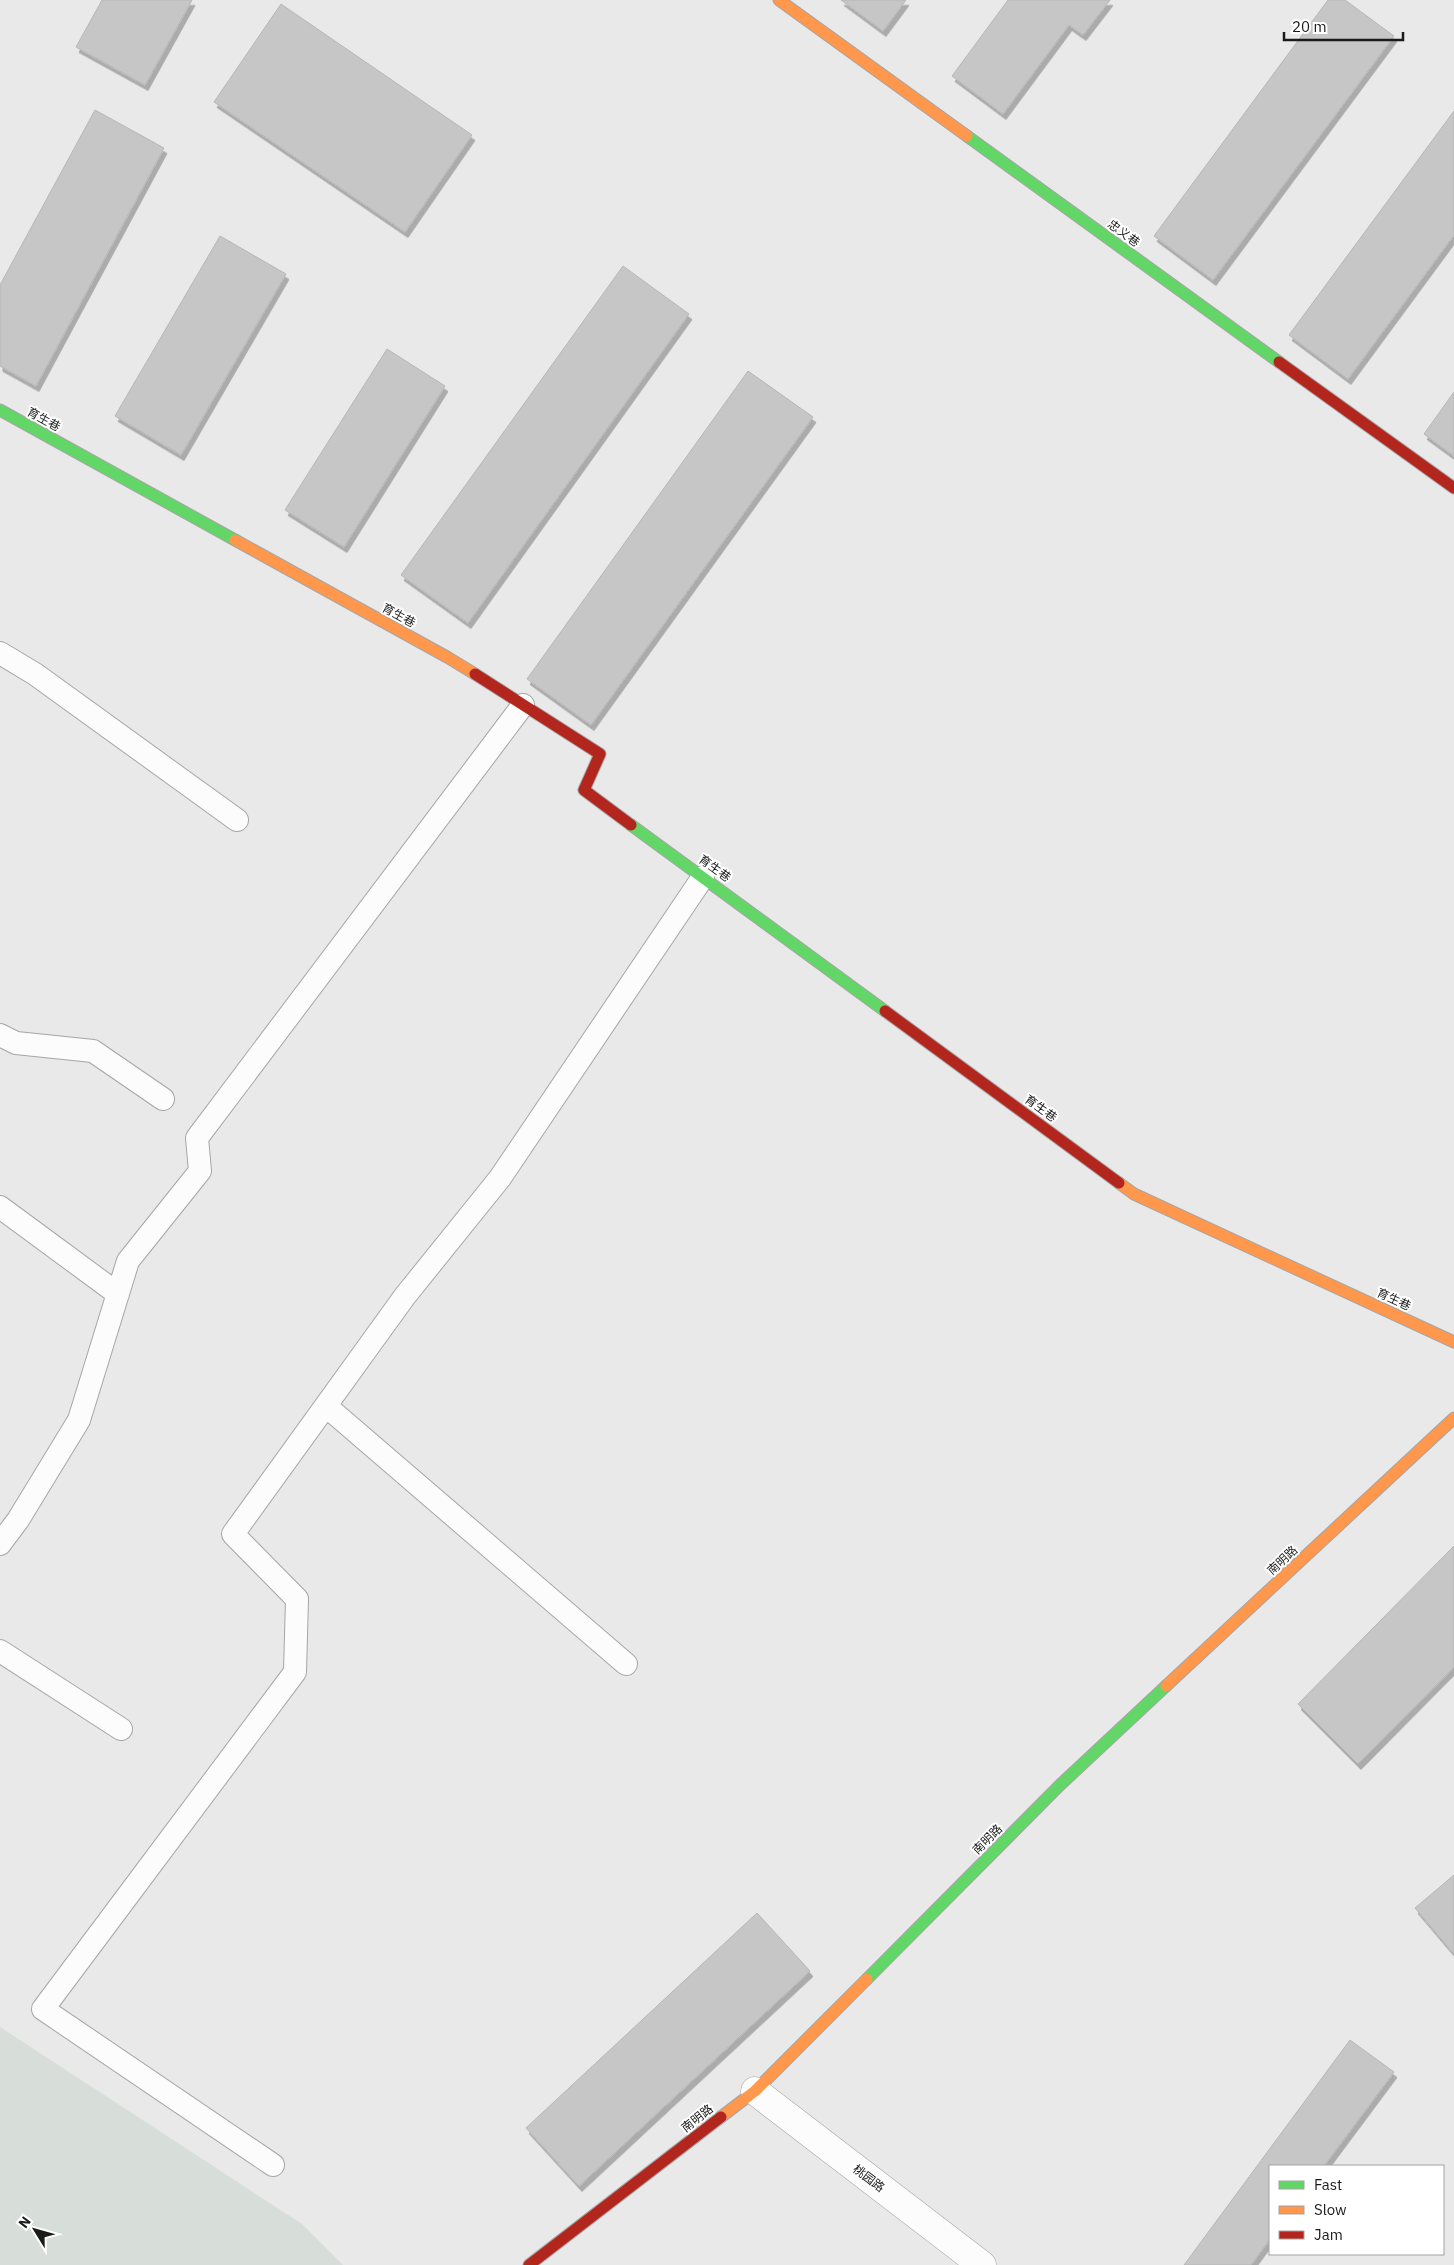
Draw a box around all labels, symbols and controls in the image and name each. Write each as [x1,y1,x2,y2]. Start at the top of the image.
scale bar [1284,10,1403,42]
text: 20 m [1292,17,1327,36]
street label: 忠义巷 [1105,216,1143,250]
street label: 育生巷 [25,404,63,434]
street label: 育生巷 [380,600,418,630]
street label: 育生巷 [696,851,734,885]
street label: 育生巷 [1022,1091,1060,1125]
street label: 育生巷 [1375,1285,1413,1313]
street label: 南明路 [1264,1542,1300,1578]
street label: 南明路 [969,1821,1005,1857]
street label: 南明路 [678,2101,716,2135]
street label: 桃园路 [850,2161,888,2195]
legend [1269,2165,1444,2255]
text: Fast [1314,2175,1342,2194]
text: Slow [1314,2200,1347,2219]
north arrow [10,2205,60,2255]
text: N [14,2213,35,2232]
text: Jam [1314,2225,1343,2244]

